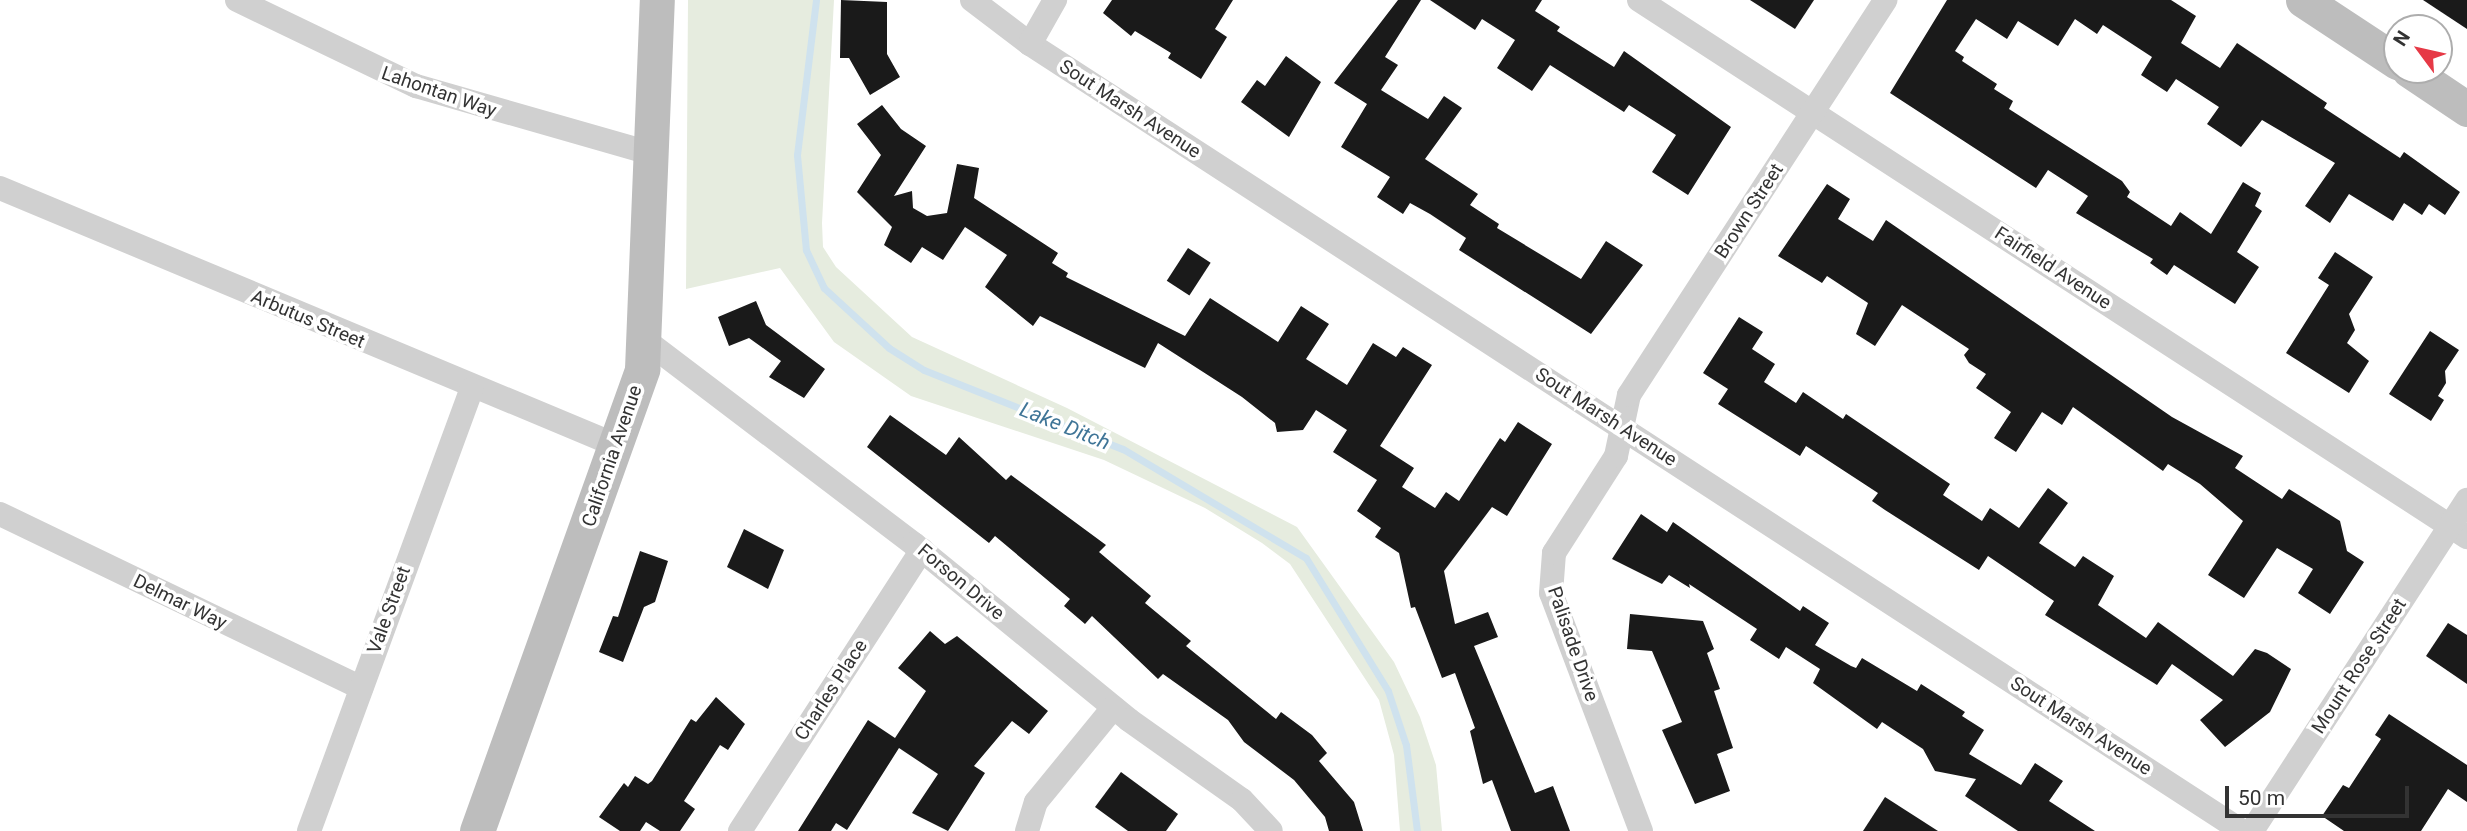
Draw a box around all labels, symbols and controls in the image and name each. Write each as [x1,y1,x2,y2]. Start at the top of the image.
north arrow [2383,14,2453,84]
text: N [2388,26,2415,50]
street label: Sout Marsh Avenue [1055,55,1205,163]
street label: Lahontan Way [379,62,499,122]
street label: Brown Street [1710,159,1788,263]
street label: Fairfield Avenue [1990,222,2116,314]
street label: Arbutus Street [248,285,368,353]
street label: Sout Marsh Avenue [1531,363,1681,471]
street label: California Avenue [577,382,647,530]
water label: Lake Ditch [1016,397,1114,455]
street label: Forson Drive [913,539,1009,625]
street label: Vale Street [363,563,415,657]
street label: Delmar Way [130,570,230,634]
street label: Palisade Drive [1543,584,1603,704]
street label: Mount Rose Street [2307,594,2411,738]
street label: Charles Place [790,635,872,745]
street label: Sout Marsh Avenue [2006,672,2156,780]
scale bar [2229,772,2413,816]
text: 50 m [2238,786,2285,810]

